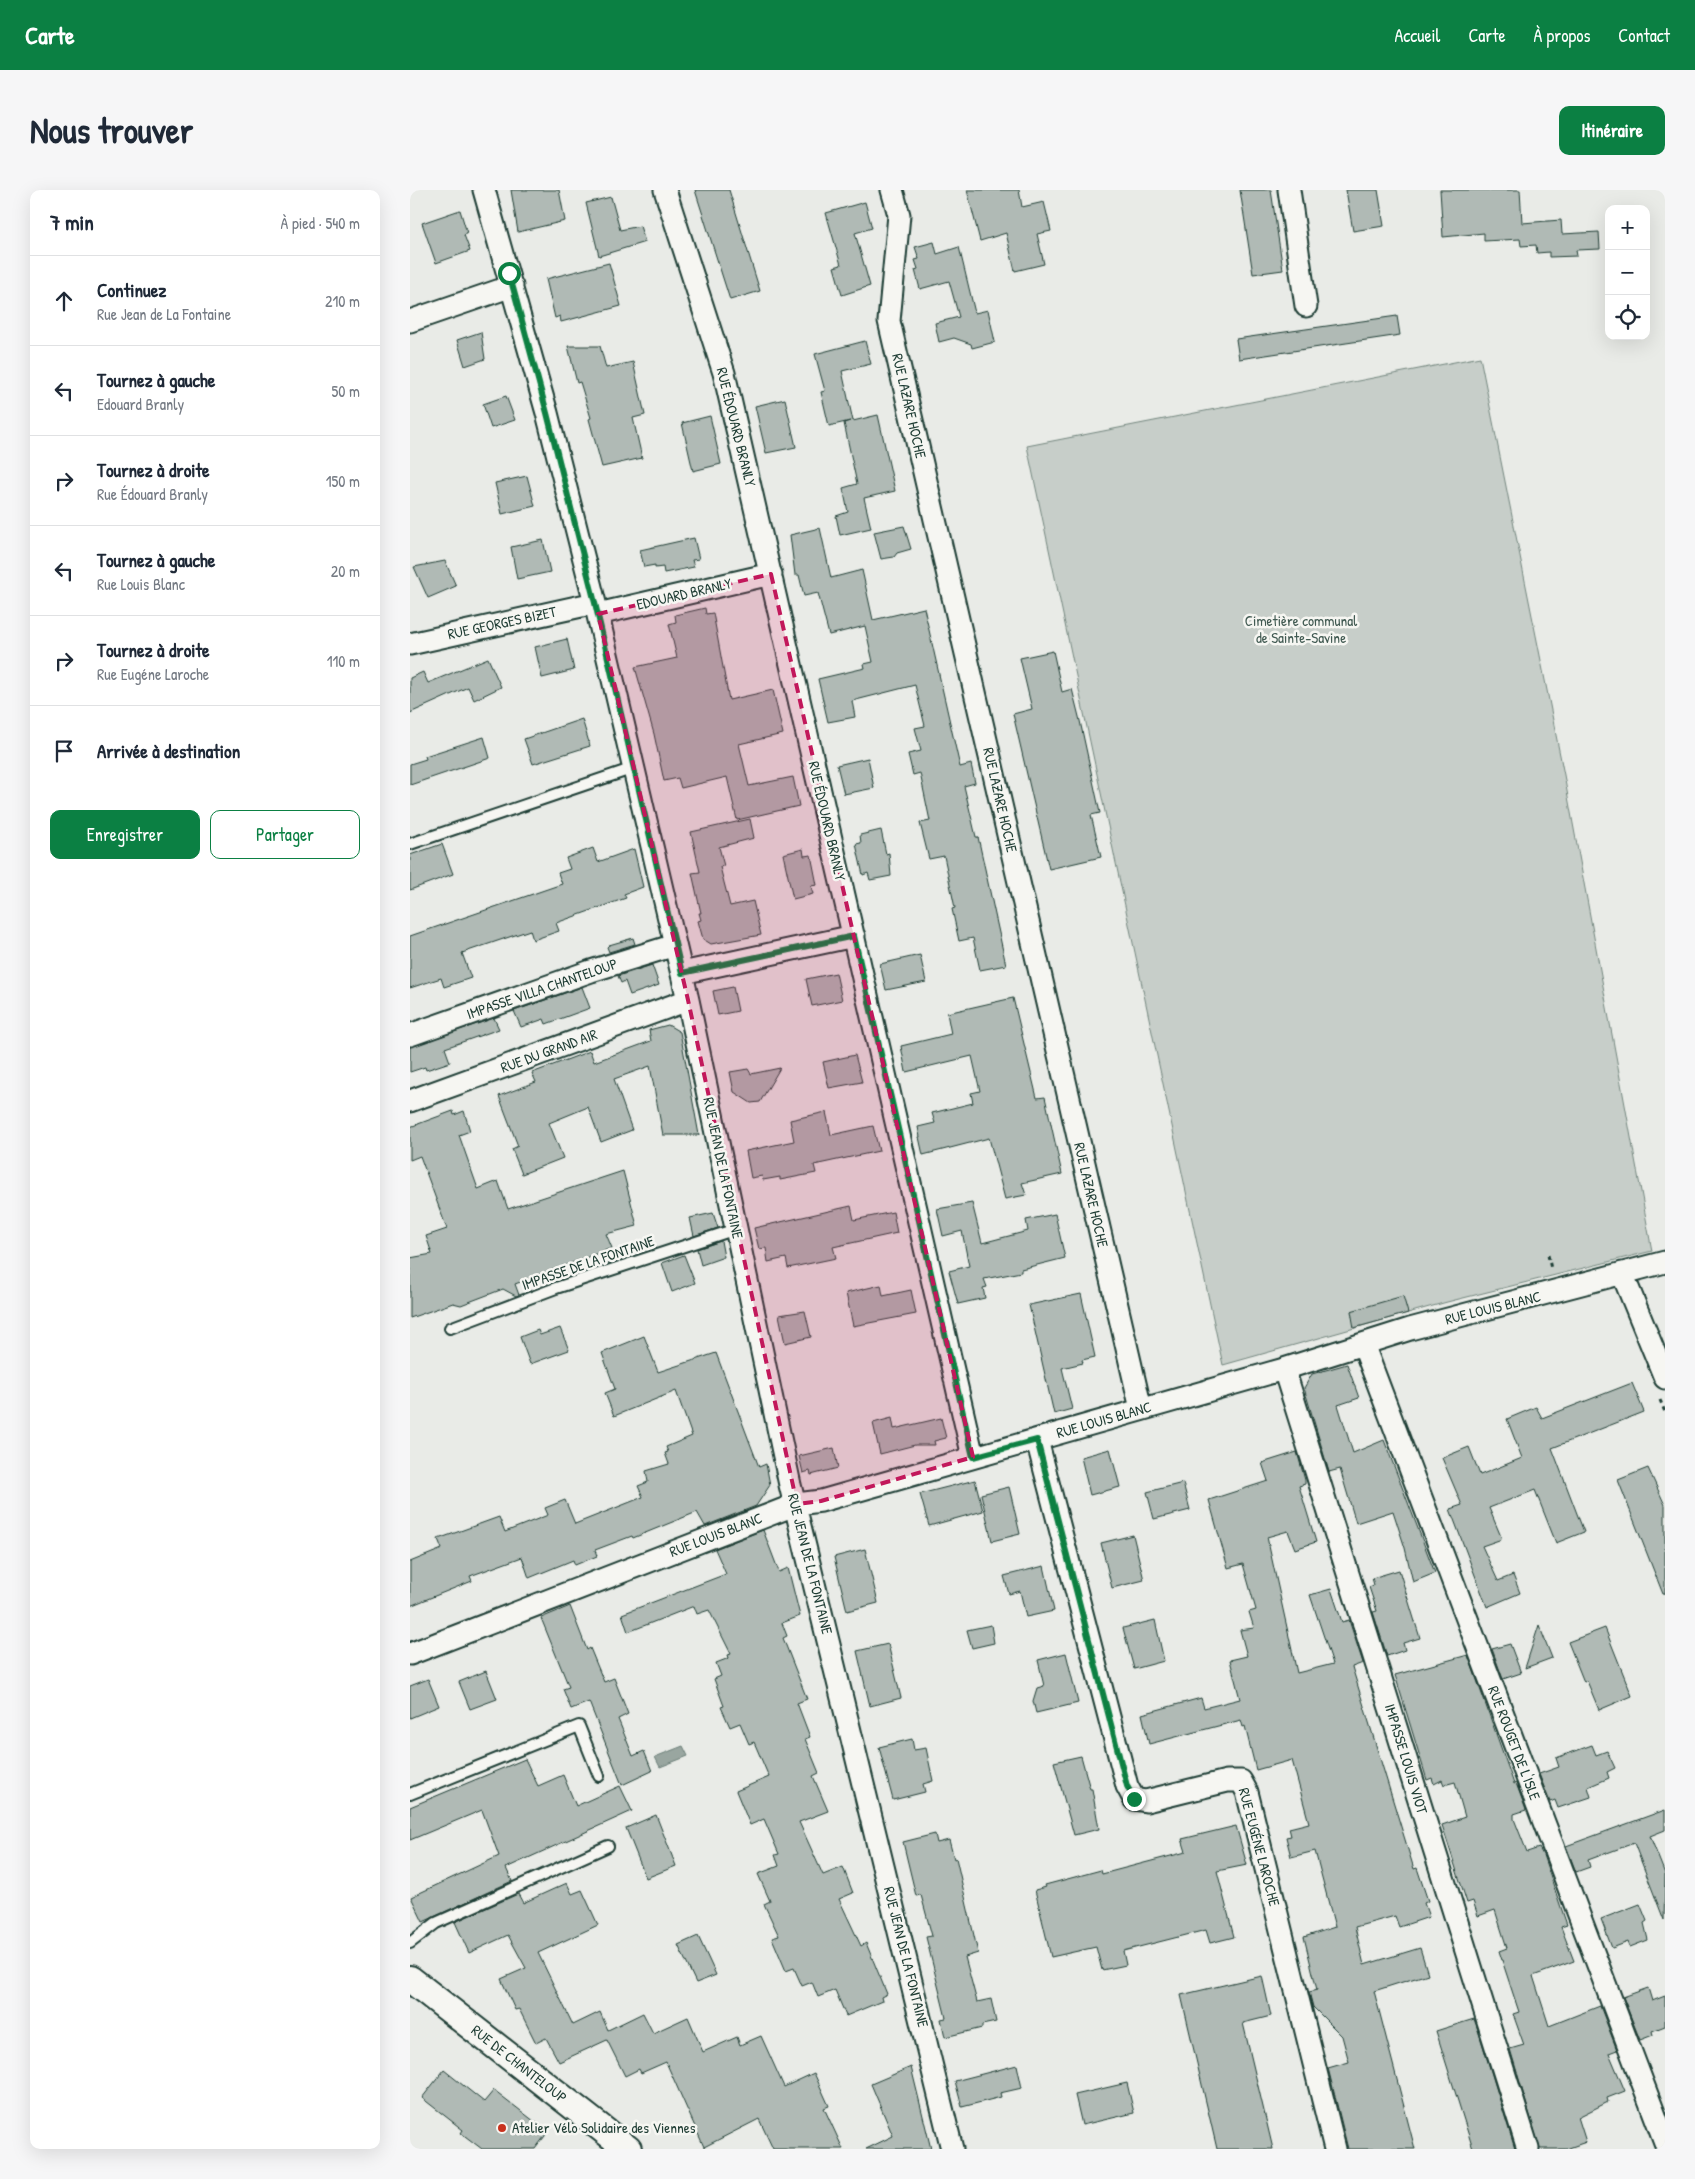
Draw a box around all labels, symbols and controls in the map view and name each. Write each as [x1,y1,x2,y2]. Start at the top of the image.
text: Carte [25,19,75,51]
text: Accueil [1394,23,1440,48]
text: Carte [1468,23,1506,48]
text: À propos [1534,23,1590,48]
text: Contact [1618,23,1670,48]
button: Itinéraire [1559,106,1665,155]
text: Nous trouver [30,107,193,154]
map controls [1605,205,1650,340]
button: + [1605,205,1650,250]
text: 7 min [50,208,94,237]
text: À pied · 540 m [280,212,360,234]
button: − [1605,250,1650,295]
route start [498,262,521,285]
text: Continuez [97,277,166,303]
icon: ahead [50,287,78,315]
text: 210 m [325,290,360,312]
button: locate [1605,295,1650,340]
text: Rue Jean de La Fontaine [97,303,231,325]
street label: RUE LAZARE HOCHE [887,351,932,461]
street label: RUE ÉDOUARD BRANLY [712,365,762,489]
text: Tournez à gauche [97,367,215,393]
icon: left [50,377,78,405]
text: 50 m [332,380,360,402]
text: Edouard Branly [97,393,184,415]
text: Tournez à droite [97,457,210,483]
icon: right [50,467,78,495]
text: 150 m [326,470,360,492]
text: Rue Édouard Branly [97,483,208,505]
text: Tournez à gauche [97,547,215,573]
icon: left [50,557,78,585]
text: 20 m [331,560,360,582]
street label: EDOUARD BRANLY [634,572,734,615]
text: Rue Louis Blanc [97,573,185,595]
street label: RUE GEORGES BIZET [446,601,559,644]
park label: Cimetière communal de Sainte-Savine [1245,610,1357,648]
text: Tournez à droite [97,637,210,663]
icon: right [50,647,78,675]
text: 110 m [327,650,360,672]
text: Rue Eugéne Laroche [97,663,209,685]
icon: arrive [50,737,78,765]
text: Arrivée à destination [97,738,240,764]
street label: RUE LAZARE HOCHE [978,745,1023,855]
street label: RUE ÉDOUARD BRANLY [804,759,852,883]
button: Enregistrer [50,810,200,859]
button: Partager [210,810,360,859]
street label: IMPASSE VILLA CHANTELOUP [464,953,620,1024]
street label: RUE DU GRAND AIR [498,1023,600,1078]
street label: RUE JEAN DE LA FONTAINE [698,1095,749,1241]
street label: RUE LAZARE HOCHE [1069,1140,1114,1250]
street label: IMPASSE DE LA FONTAINE [519,1230,657,1295]
street label: RUE LOUIS BLANC [1443,1285,1543,1330]
street label: RUE LOUIS BLANC [1054,1396,1154,1443]
street label: RUE JEAN DE LA FONTAINE [783,1491,838,1637]
street label: RUE LOUIS BLANC [666,1507,765,1562]
street label: RUE ROUGET DE L'ISLE [1483,1683,1546,1803]
street label: IMPASSE LOUIS VIOT [1380,1701,1433,1817]
street label: RUE EUGÉNE LAROCHE [1234,1785,1285,1909]
route end [1123,1788,1146,1811]
street label: RUE JEAN DE LA FONTAINE [879,1884,934,2030]
street label: RUE DE CHANTELOUP [467,2020,571,2108]
place label: Atelier Vélo Solidaire des Viennes [512,2117,696,2138]
marker: Atelier Vélo Solidaire des Viennes [496,2122,508,2134]

